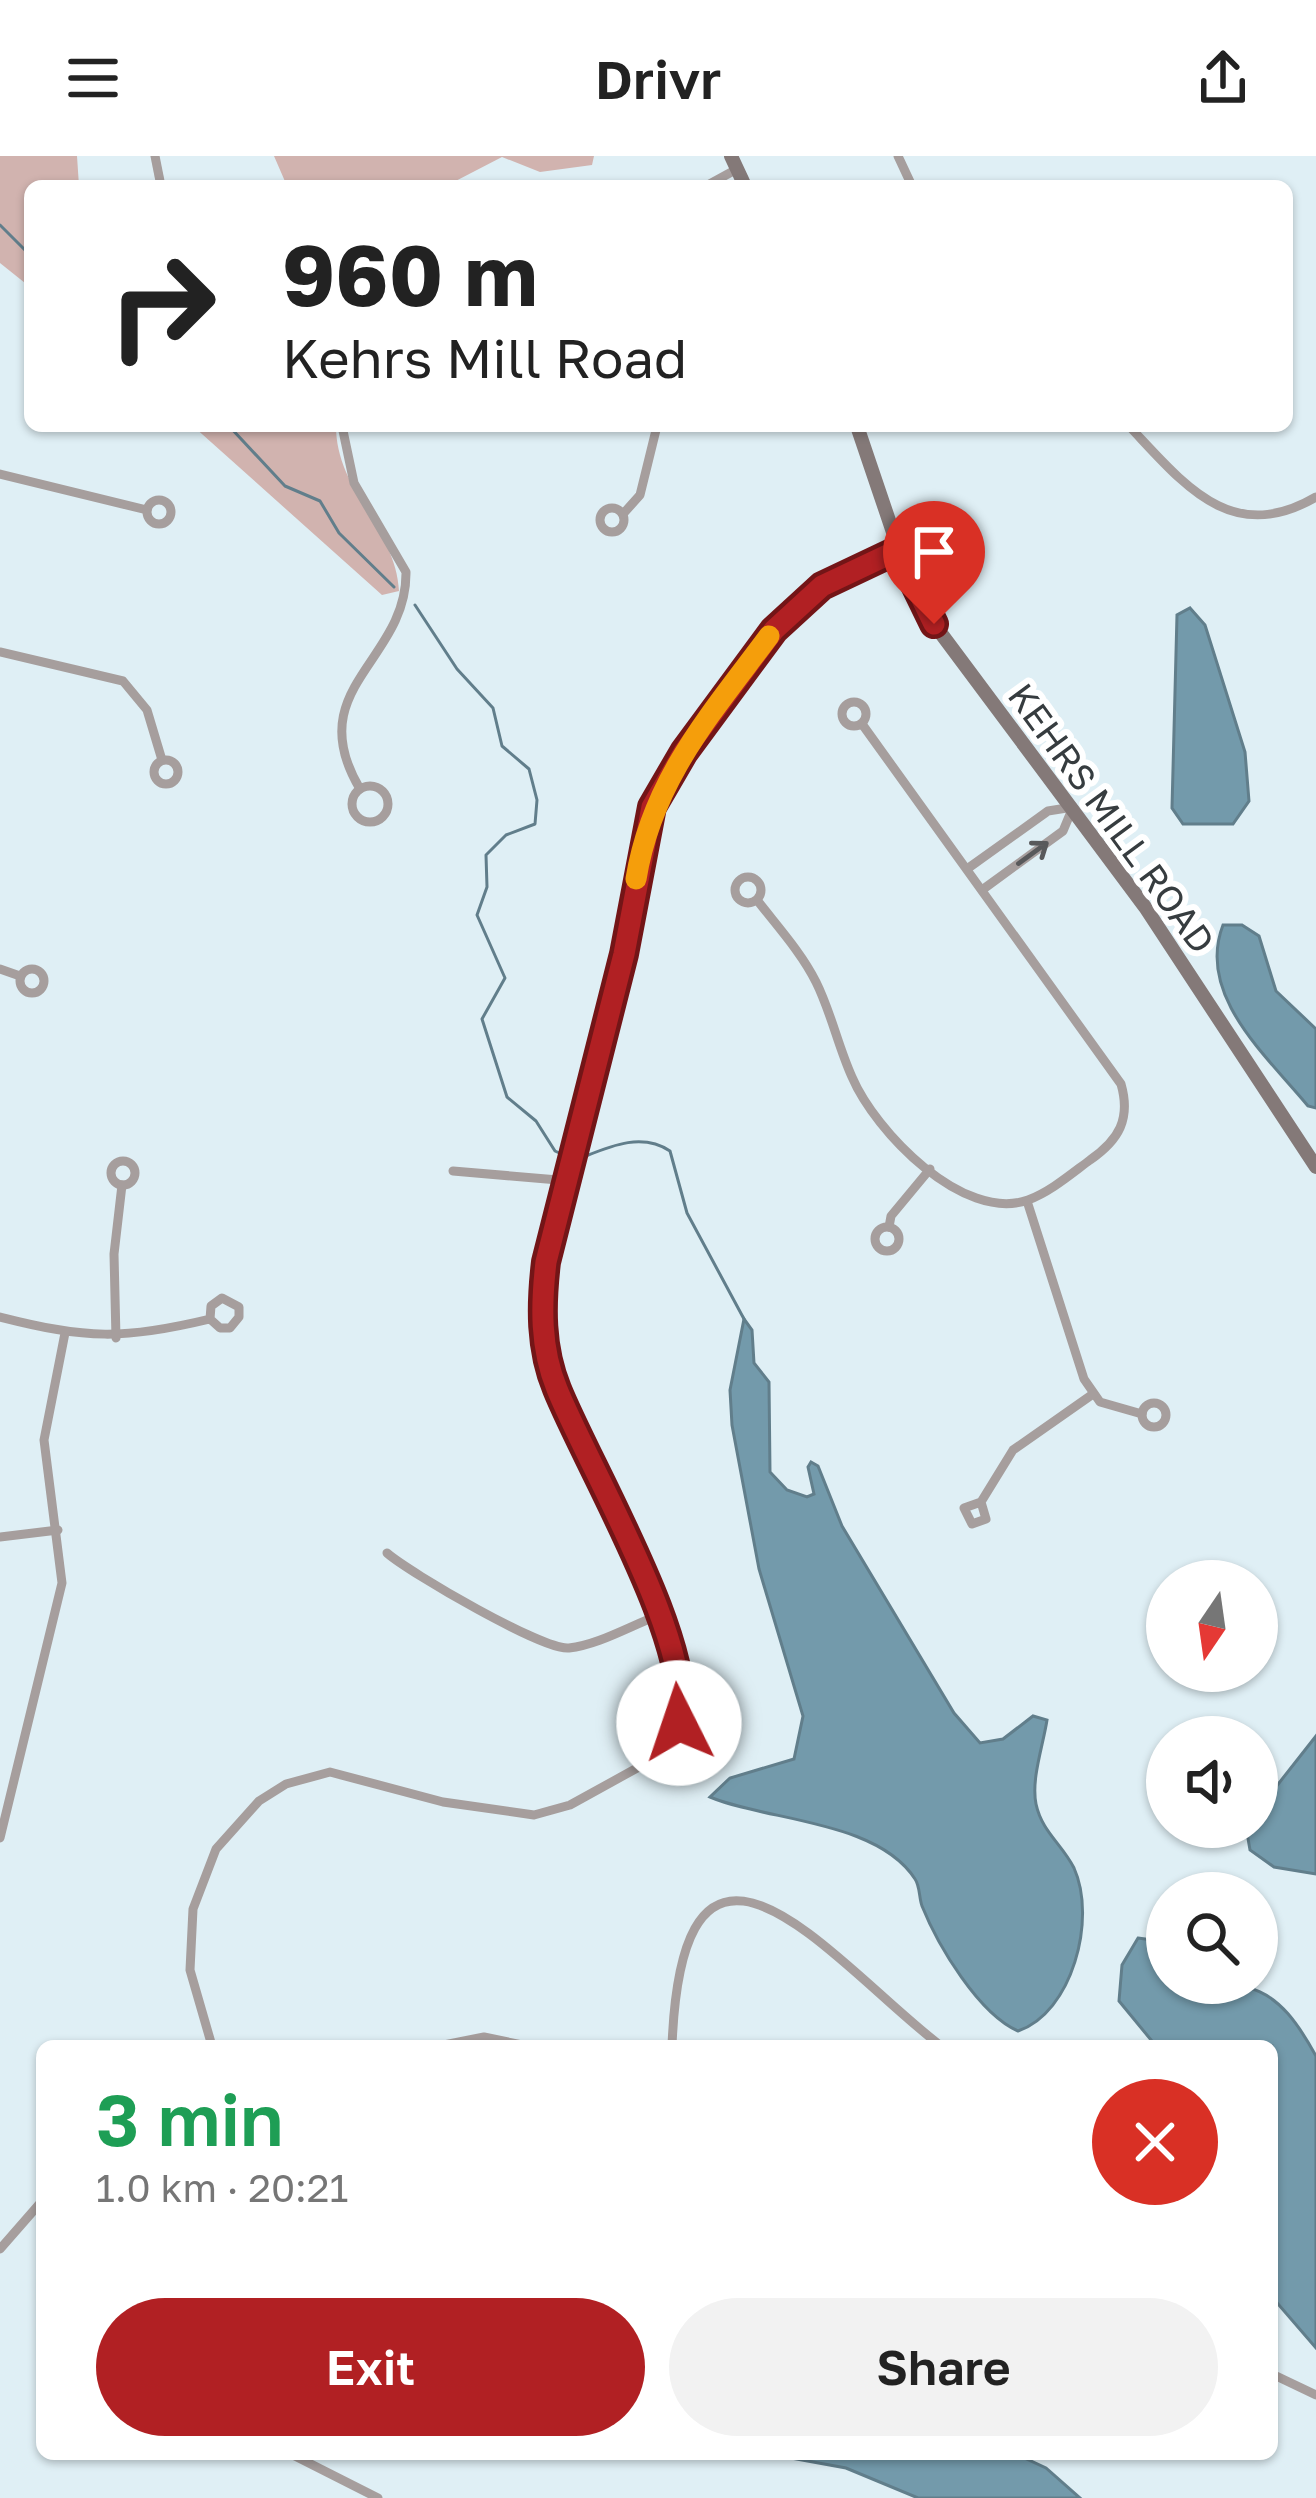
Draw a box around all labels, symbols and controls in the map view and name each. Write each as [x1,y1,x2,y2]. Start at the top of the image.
icon: menu [60,45,126,111]
icon: share [1190,45,1256,111]
text: Drivr [595,46,721,111]
text: 960 m [282,224,538,324]
icon: right [84,228,240,384]
text: Kehrs Mill Road [282,325,687,390]
pin [883,501,985,624]
icon: arrive [901,519,967,585]
street label: KEHRS MILL ROAD [1000,675,1224,961]
one-way arrow [1016,841,1049,866]
north arrow [1146,1560,1278,1692]
map controls [1146,1560,1278,2004]
position arrow [616,1660,742,1786]
button: sound [1146,1716,1278,1848]
button: search [1146,1872,1278,2004]
text: 3 min [96,2075,284,2162]
button: close [1092,2079,1218,2205]
text: 1.0 km · 20:21 [96,2164,348,2211]
button: Exit [96,2298,645,2436]
button: Share [669,2298,1218,2436]

